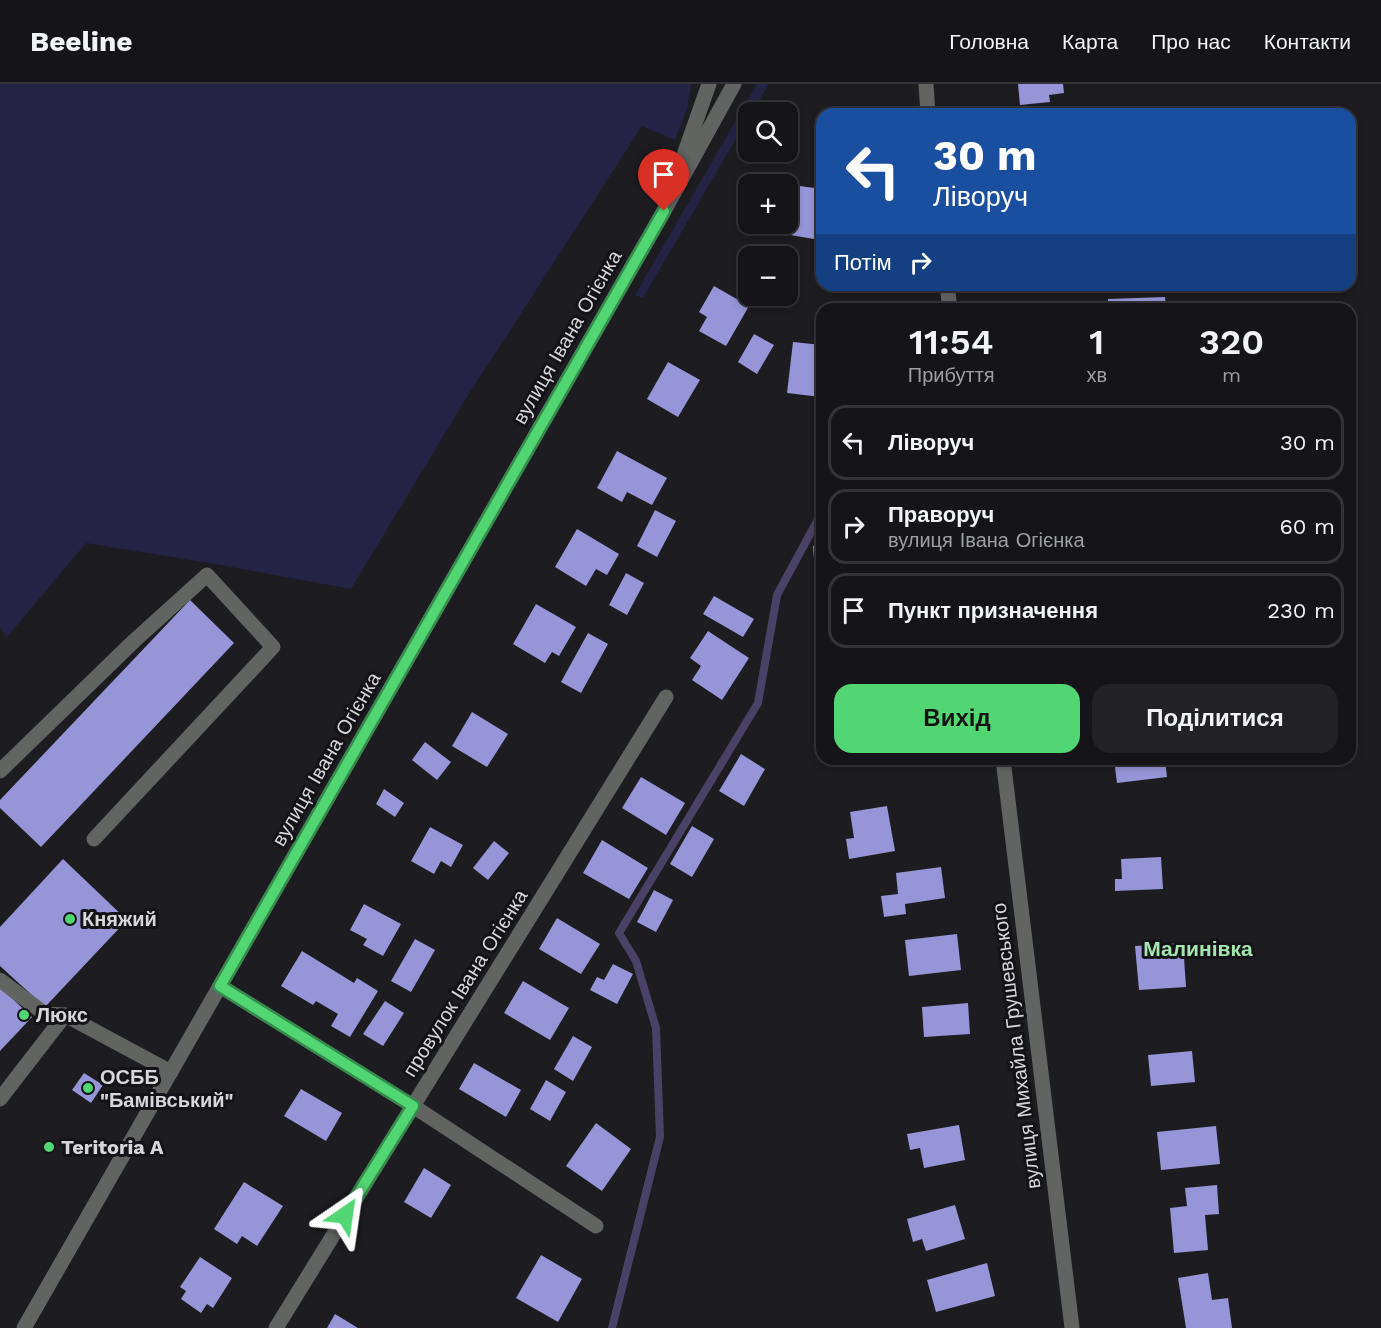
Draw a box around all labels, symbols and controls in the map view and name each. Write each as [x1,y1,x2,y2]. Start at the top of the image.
text: Beeline [30,25,132,58]
text: Головна [949,29,1029,54]
text: Карта [1062,29,1118,54]
text: Про нас [1151,29,1231,54]
text: Контакти [1264,29,1351,54]
map controls [738,102,798,306]
button: search [738,102,798,162]
text: 30 m [933,131,1037,180]
icon: left [834,132,912,210]
pin [638,149,689,211]
icon: arrive [647,158,680,191]
button: + [738,174,798,234]
text: Ліворуч [933,181,1028,213]
street label: вулиця Івана Огієнка [507,245,627,428]
button: − [738,246,798,306]
icon: right [904,246,937,279]
text: Потім [834,250,892,275]
text: 11:54 [909,321,993,363]
text: 1 [1089,321,1104,363]
text: 320 [1199,321,1264,363]
text: Прибуття [908,363,995,387]
text: хв [1086,363,1107,387]
text: m [1222,363,1241,387]
icon: left [837,426,870,459]
text: Ліворуч [888,430,974,455]
text: 30 m [1280,430,1335,455]
text: Праворуч [888,502,994,527]
icon: right [837,510,870,543]
text: 60 m [1279,514,1335,539]
text: вулиця Івана Огієнка [888,528,1085,552]
icon: arrive [837,594,870,627]
text: Пункт призначення [888,598,1098,623]
text: 230 m [1267,598,1335,623]
street label: вулиця Івана Огієнка [266,667,386,850]
button: Вихід [834,684,1080,753]
button: Поділитися [1092,684,1338,753]
street label: провулок Івана Огієнка [398,884,533,1081]
street label: вулиця Михайла Грушевського [987,902,1045,1190]
place label: Княжий [82,907,157,931]
marker: Княжий [63,912,77,926]
district label: Малинівка [1143,936,1253,961]
place label: Люкс [36,1003,88,1027]
marker: Люкс [17,1008,31,1022]
place label: ОСББ "Бамівський" [100,1065,234,1112]
marker: ОСББ "Бамівський" [81,1081,95,1095]
place label: Teritoria A [61,1135,164,1159]
marker: Teritoria A [42,1140,56,1154]
position arrow [313,1183,377,1247]

